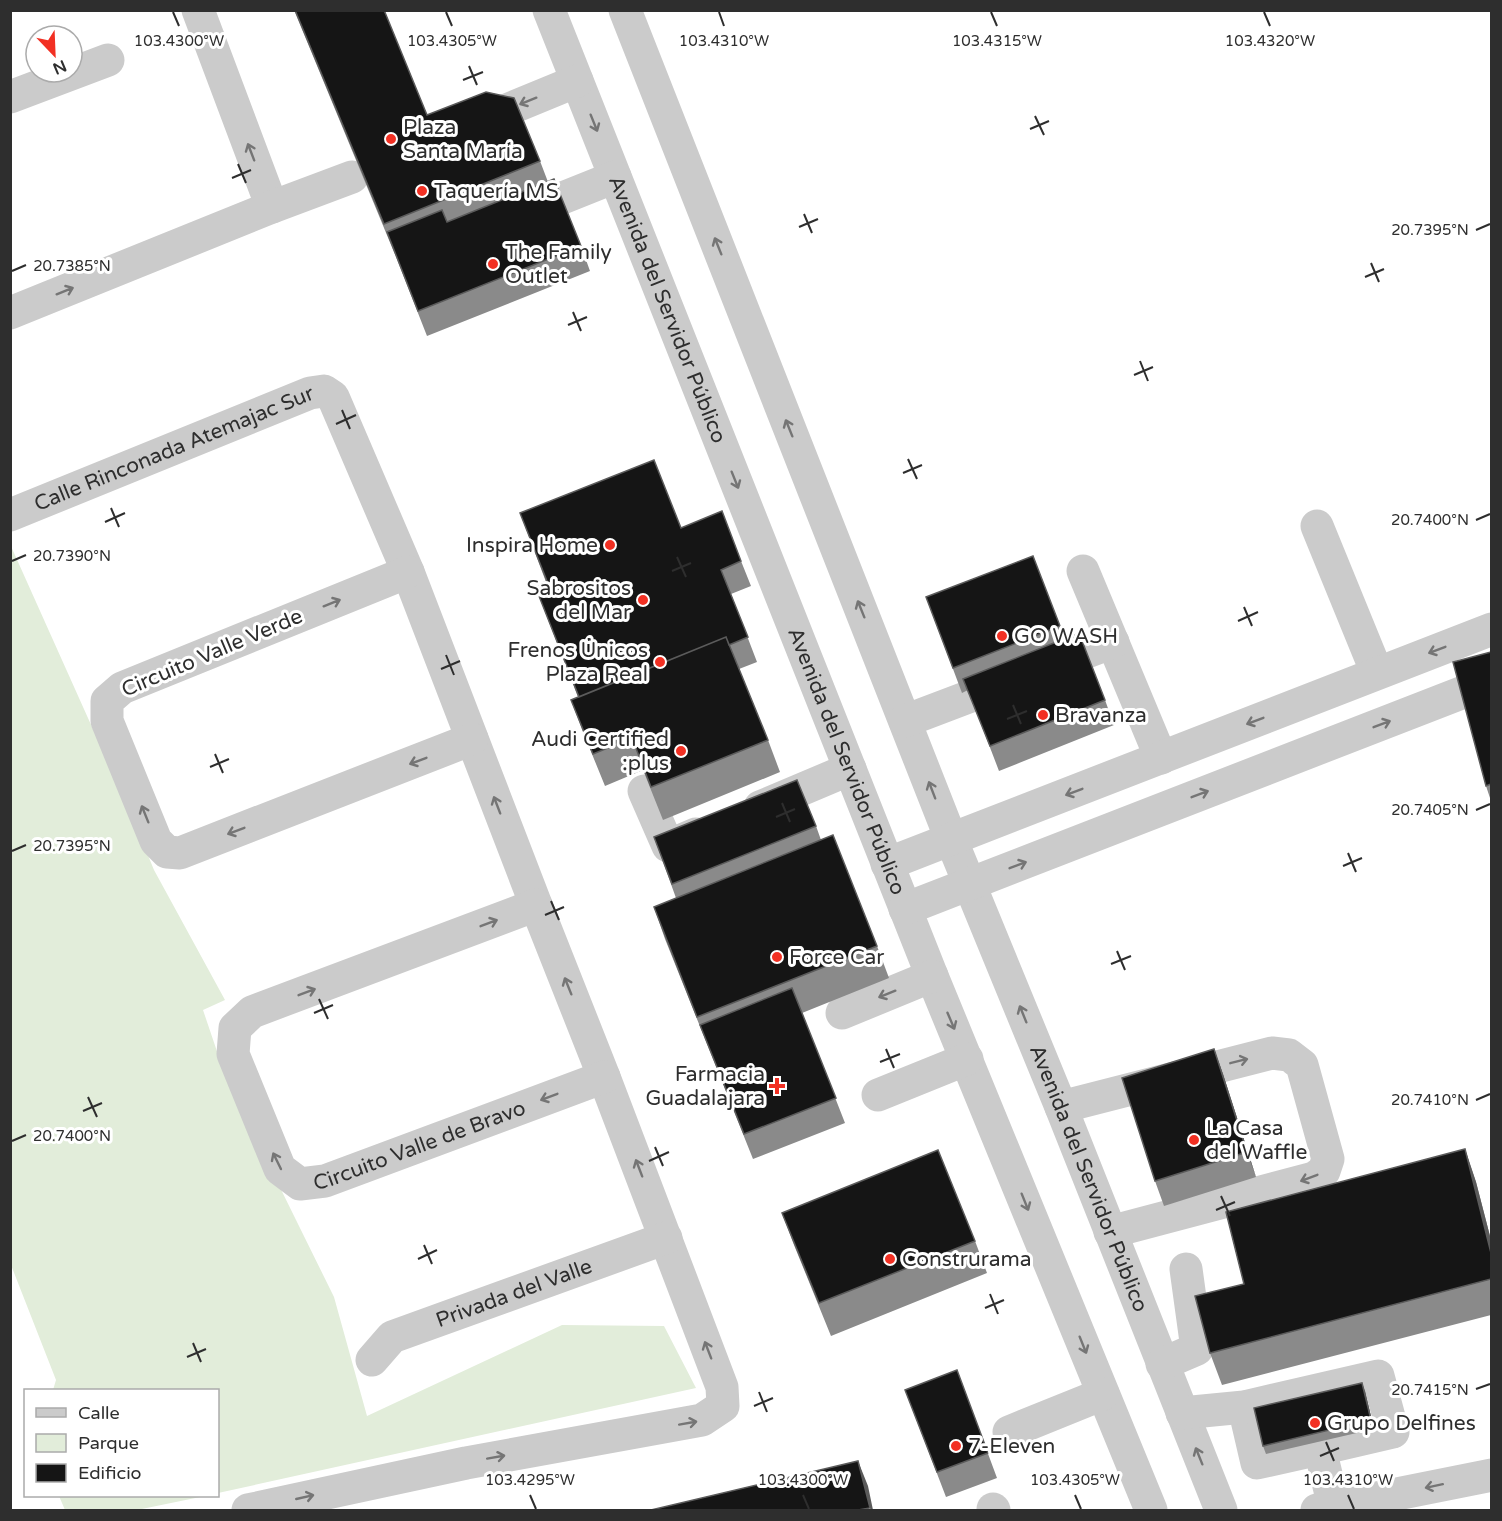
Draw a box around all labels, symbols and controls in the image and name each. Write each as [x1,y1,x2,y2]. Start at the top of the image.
north arrow [24,24,84,84]
text: 103.4300°W [134,32,224,50]
text: 103.4305°W [407,32,497,50]
text: 103.4310°W [679,32,769,50]
text: 103.4315°W [952,32,1042,50]
text: 103.4320°W [1225,32,1315,50]
text: N [50,55,69,79]
one-way arrow [519,96,538,107]
one-way arrow [589,114,600,132]
place label: Plaza Santa María [403,115,523,164]
marker: Plaza Santa María [384,132,398,146]
one-way arrow [245,143,256,162]
street label: Avenida del Servidor Público [603,172,732,447]
place label: Taquería MS [434,179,559,204]
marker: Taquería MS [415,184,429,198]
text: 20.7395°N [1391,221,1469,239]
one-way arrow [712,237,723,256]
place label: The Family Outlet [505,240,612,289]
text: 20.7385°N [33,257,111,275]
marker: The Family Outlet [486,257,500,271]
one-way arrow [55,285,73,296]
street label: Calle Rinconada Atemajac Sur [30,380,318,516]
one-way arrow [783,419,794,437]
one-way arrow [731,471,742,489]
text: 20.7400°N [1391,511,1469,529]
place label: Inspira Home [466,533,598,558]
marker: Inspira Home [603,538,617,552]
text: 20.7390°N [33,547,111,565]
place label: Sabrositos del Mar [526,576,631,625]
marker: Sabrositos del Mar [636,593,650,607]
one-way arrow [322,597,341,608]
one-way arrow [855,600,866,619]
street label: Circuito Valle Verde [118,604,306,702]
street label: Avenida del Servidor Público [783,624,911,898]
place label: GO WASH [1014,624,1118,649]
marker: GO WASH [995,629,1009,643]
place label: Frenos Únicos Plaza Real [508,638,648,687]
one-way arrow [1428,646,1447,657]
marker: Frenos Únicos Plaza Real [653,655,667,669]
place label: Bravanza [1055,703,1147,728]
marker: Bravanza [1036,708,1050,722]
one-way arrow [1246,716,1265,727]
one-way arrow [1372,718,1391,729]
place label: Audi Certified :plus [531,727,669,776]
marker: Audi Certified :plus [674,744,688,758]
one-way arrow [409,756,427,767]
one-way arrow [926,782,937,800]
one-way arrow [1065,787,1083,798]
one-way arrow [1190,788,1209,799]
one-way arrow [491,796,502,814]
text: 20.7405°N [1391,801,1469,819]
one-way arrow [139,805,150,824]
one-way arrow [227,826,246,837]
text: 20.7395°N [33,837,111,855]
one-way arrow [1009,859,1027,870]
one-way arrow [479,917,498,928]
place label: Force Car [789,945,884,970]
marker: Force Car [770,950,784,964]
one-way arrow [562,978,573,996]
one-way arrow [297,985,315,996]
one-way arrow [878,990,897,1001]
one-way arrow [1017,1005,1028,1024]
one-way arrow [946,1012,957,1030]
street label: Avenida del Servidor Público [1024,1041,1154,1315]
one-way arrow [1230,1055,1249,1066]
place label: Farmacia Guadalajara [645,1062,765,1111]
marker: Farmacia Guadalajara [770,1079,784,1093]
text: 20.7410°N [1391,1091,1469,1109]
one-way arrow [540,1093,559,1104]
street label: Circuito Valle de Bravo [312,1095,529,1195]
place label: La Casa del Waffle [1206,1116,1307,1165]
text: 20.7400°N [33,1127,111,1145]
marker: La Casa del Waffle [1187,1133,1201,1147]
one-way arrow [271,1152,283,1170]
one-way arrow [633,1159,644,1178]
one-way arrow [1301,1174,1319,1185]
one-way arrow [1020,1192,1031,1210]
place label: Construrama [902,1247,1032,1272]
marker: Construrama [883,1252,897,1266]
street label: Privada del Valle [432,1253,595,1333]
one-way arrow [1078,1335,1089,1354]
one-way arrow [702,1342,713,1360]
text: 20.7415°N [1391,1381,1469,1399]
legend [24,1389,219,1497]
text: Calle [78,1402,120,1424]
place label: Grupo Delfines [1327,1411,1476,1436]
marker: Grupo Delfines [1308,1416,1322,1430]
one-way arrow [678,1417,698,1428]
text: Parque [78,1432,139,1454]
place label: 7-Eleven [968,1434,1055,1459]
marker: 7-Eleven [949,1439,963,1453]
one-way arrow [1193,1447,1204,1466]
one-way arrow [486,1452,506,1463]
text: Edificio [78,1462,142,1484]
text: 103.4295°W [485,1471,575,1489]
text: 103.4300°W [758,1471,848,1489]
text: 103.4305°W [1030,1471,1120,1489]
text: 103.4310°W [1303,1471,1393,1489]
one-way arrow [1425,1481,1444,1493]
one-way arrow [296,1491,315,1503]

